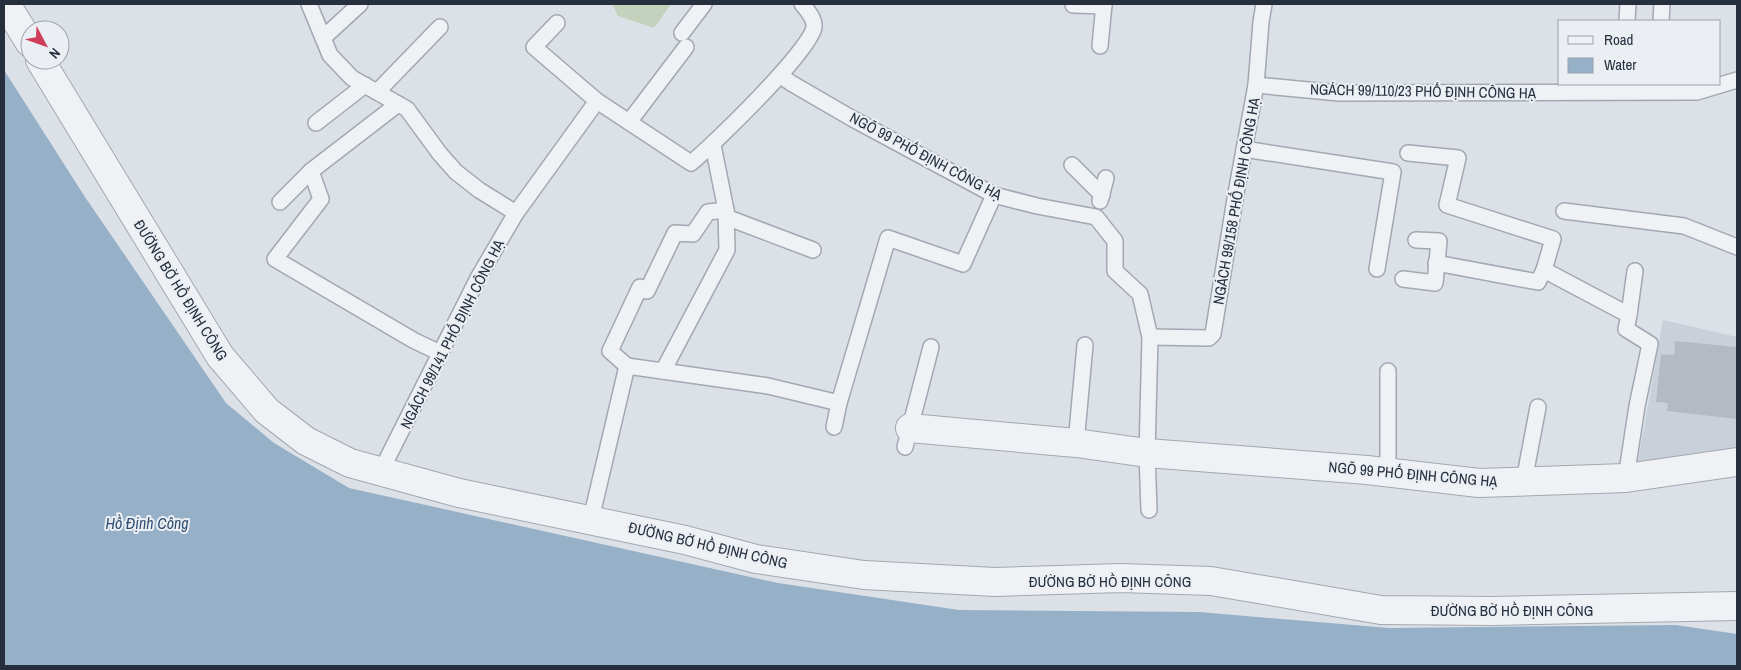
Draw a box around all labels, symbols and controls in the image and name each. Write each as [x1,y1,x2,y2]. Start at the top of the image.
north arrow [20,20,70,70]
legend [1558,20,1721,85]
text: Road [1604,29,1633,50]
text: N [45,44,64,63]
text: Water [1604,54,1636,75]
street label: NGÁCH 99/110/23 PHỐ ĐỊNH CÔNG HẠ [1310,79,1537,103]
street label: NGÁCH 99/158 PHỐ ĐỊNH CÔNG HẠ [1207,95,1265,306]
street label: NGÕ 99 PHỐ ĐỊNH CÔNG HẠ [846,107,1006,205]
street label: ĐƯỜNG BỜ HỒ ĐỊNH CÔNG [129,215,233,365]
street label: NGÁCH 99/141 PHỐ ĐỊNH CÔNG HẠ [395,235,509,432]
street label: NGÕ 99 PHỐ ĐỊNH CÔNG HẠ [1328,456,1499,492]
water label: Hồ Định Công [105,512,189,534]
street label: ĐƯỜNG BỜ HỒ ĐỊNH CÔNG [626,516,790,574]
street label: ĐƯỜNG BỜ HỒ ĐỊNH CÔNG [1029,571,1191,592]
street label: ĐƯỜNG BỜ HỒ ĐỊNH CÔNG [1431,600,1593,621]

